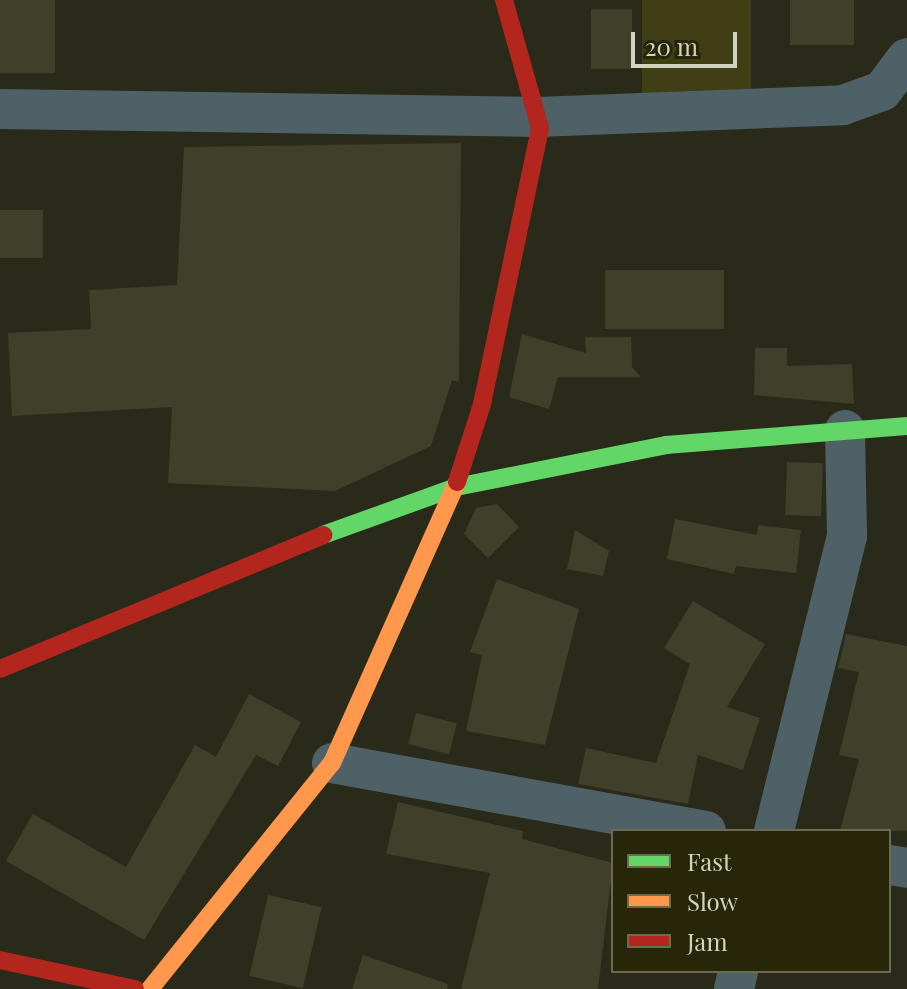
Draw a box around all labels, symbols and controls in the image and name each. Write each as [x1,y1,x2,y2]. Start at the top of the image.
scale bar [635,16,741,66]
text: 20 m [645,30,698,62]
legend [611,829,891,973]
text: Fast [687,845,732,877]
text: Slow [687,885,738,917]
text: Jam [687,925,728,957]

